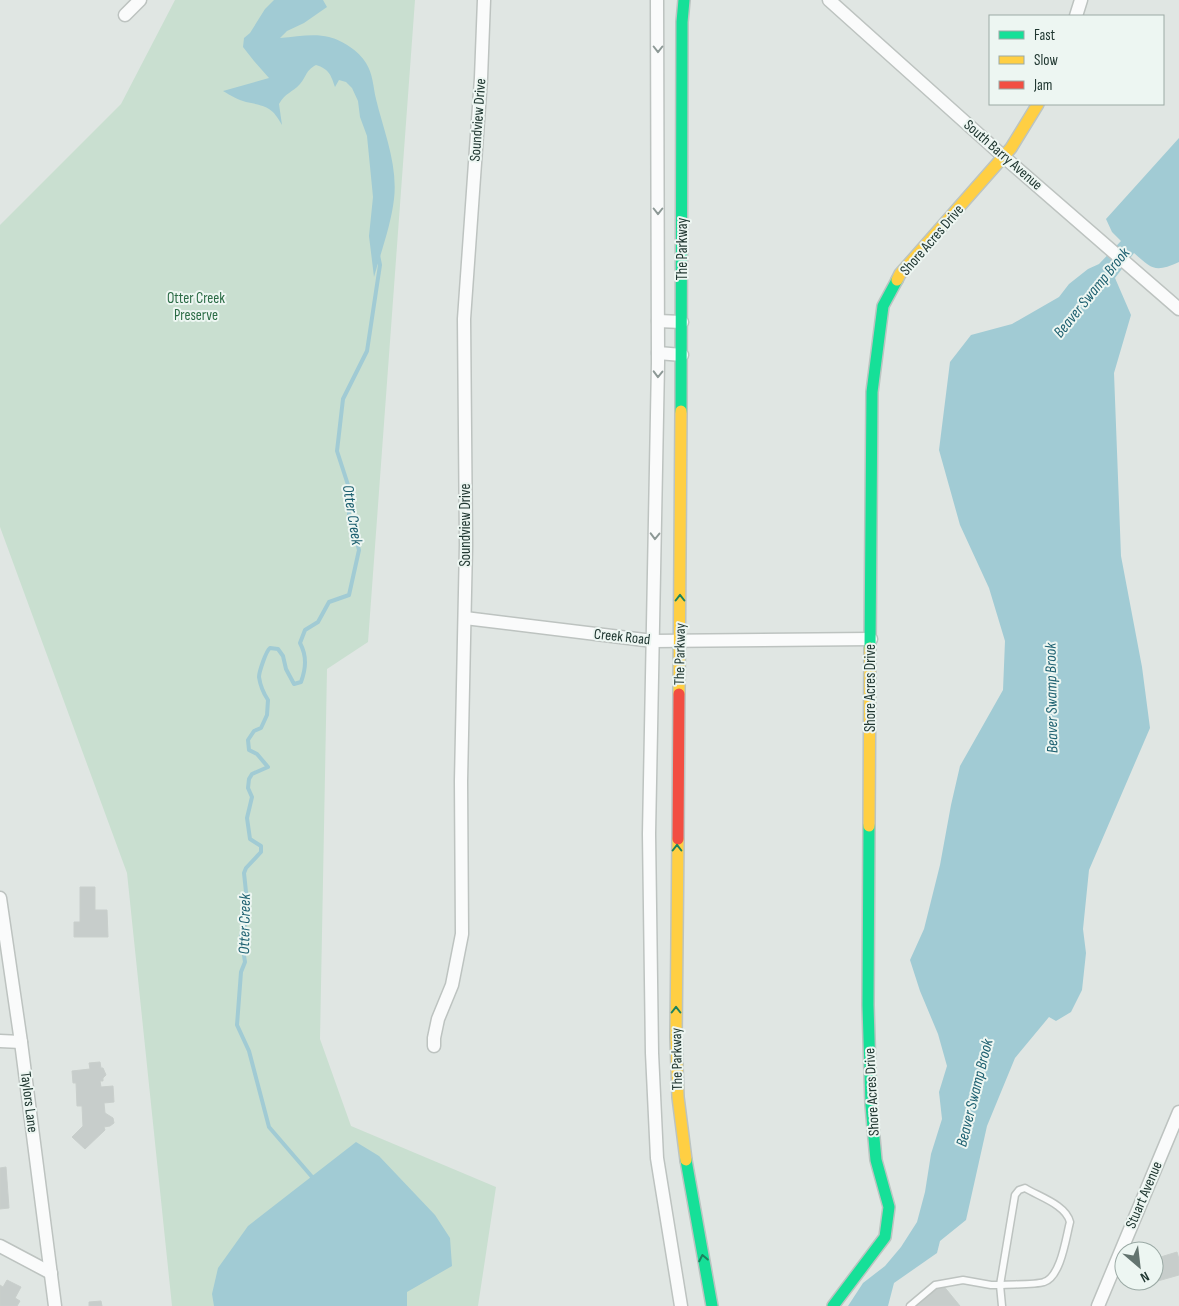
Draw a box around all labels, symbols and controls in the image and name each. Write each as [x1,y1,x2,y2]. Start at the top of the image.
legend [989,15,1164,105]
text: Fast [1034,26,1056,45]
one-way arrow [652,45,663,53]
text: Slow [1034,51,1058,70]
text: Jam [1033,76,1052,95]
street label: Soundview Drive [466,78,490,162]
street label: South Barry Avenue [960,116,1046,194]
street label: Shore Acres Drive [896,201,968,279]
one-way arrow [653,208,663,215]
street label: The Parkway [673,218,692,280]
water label: Beaver Swamp Brook [1050,243,1135,342]
park label: Otter Creek Preserve [167,289,225,325]
one-way arrow [652,370,663,378]
street label: Soundview Drive [456,483,475,567]
water label: Otter Creek [338,484,366,547]
one-way arrow [650,532,660,540]
one-way arrow [675,593,685,601]
street label: The Parkway [670,622,690,685]
street label: Creek Road [593,625,651,649]
water label: Beaver Swamp Brook [1042,642,1062,753]
street label: Shore Acres Drive [861,644,880,732]
one-way arrow [672,843,682,851]
water label: Otter Creek [235,892,255,955]
one-way arrow [671,1006,682,1014]
street label: The Parkway [667,1027,687,1090]
water label: Beaver Swamp Brook [952,1036,998,1149]
street label: Shore Acres Drive [860,1047,884,1137]
street label: Taylors Lane [16,1070,42,1134]
street label: Stuart Avenue [1121,1159,1167,1231]
north arrow [1114,1241,1164,1291]
one-way arrow [698,1254,709,1263]
text: N [1138,1268,1152,1286]

